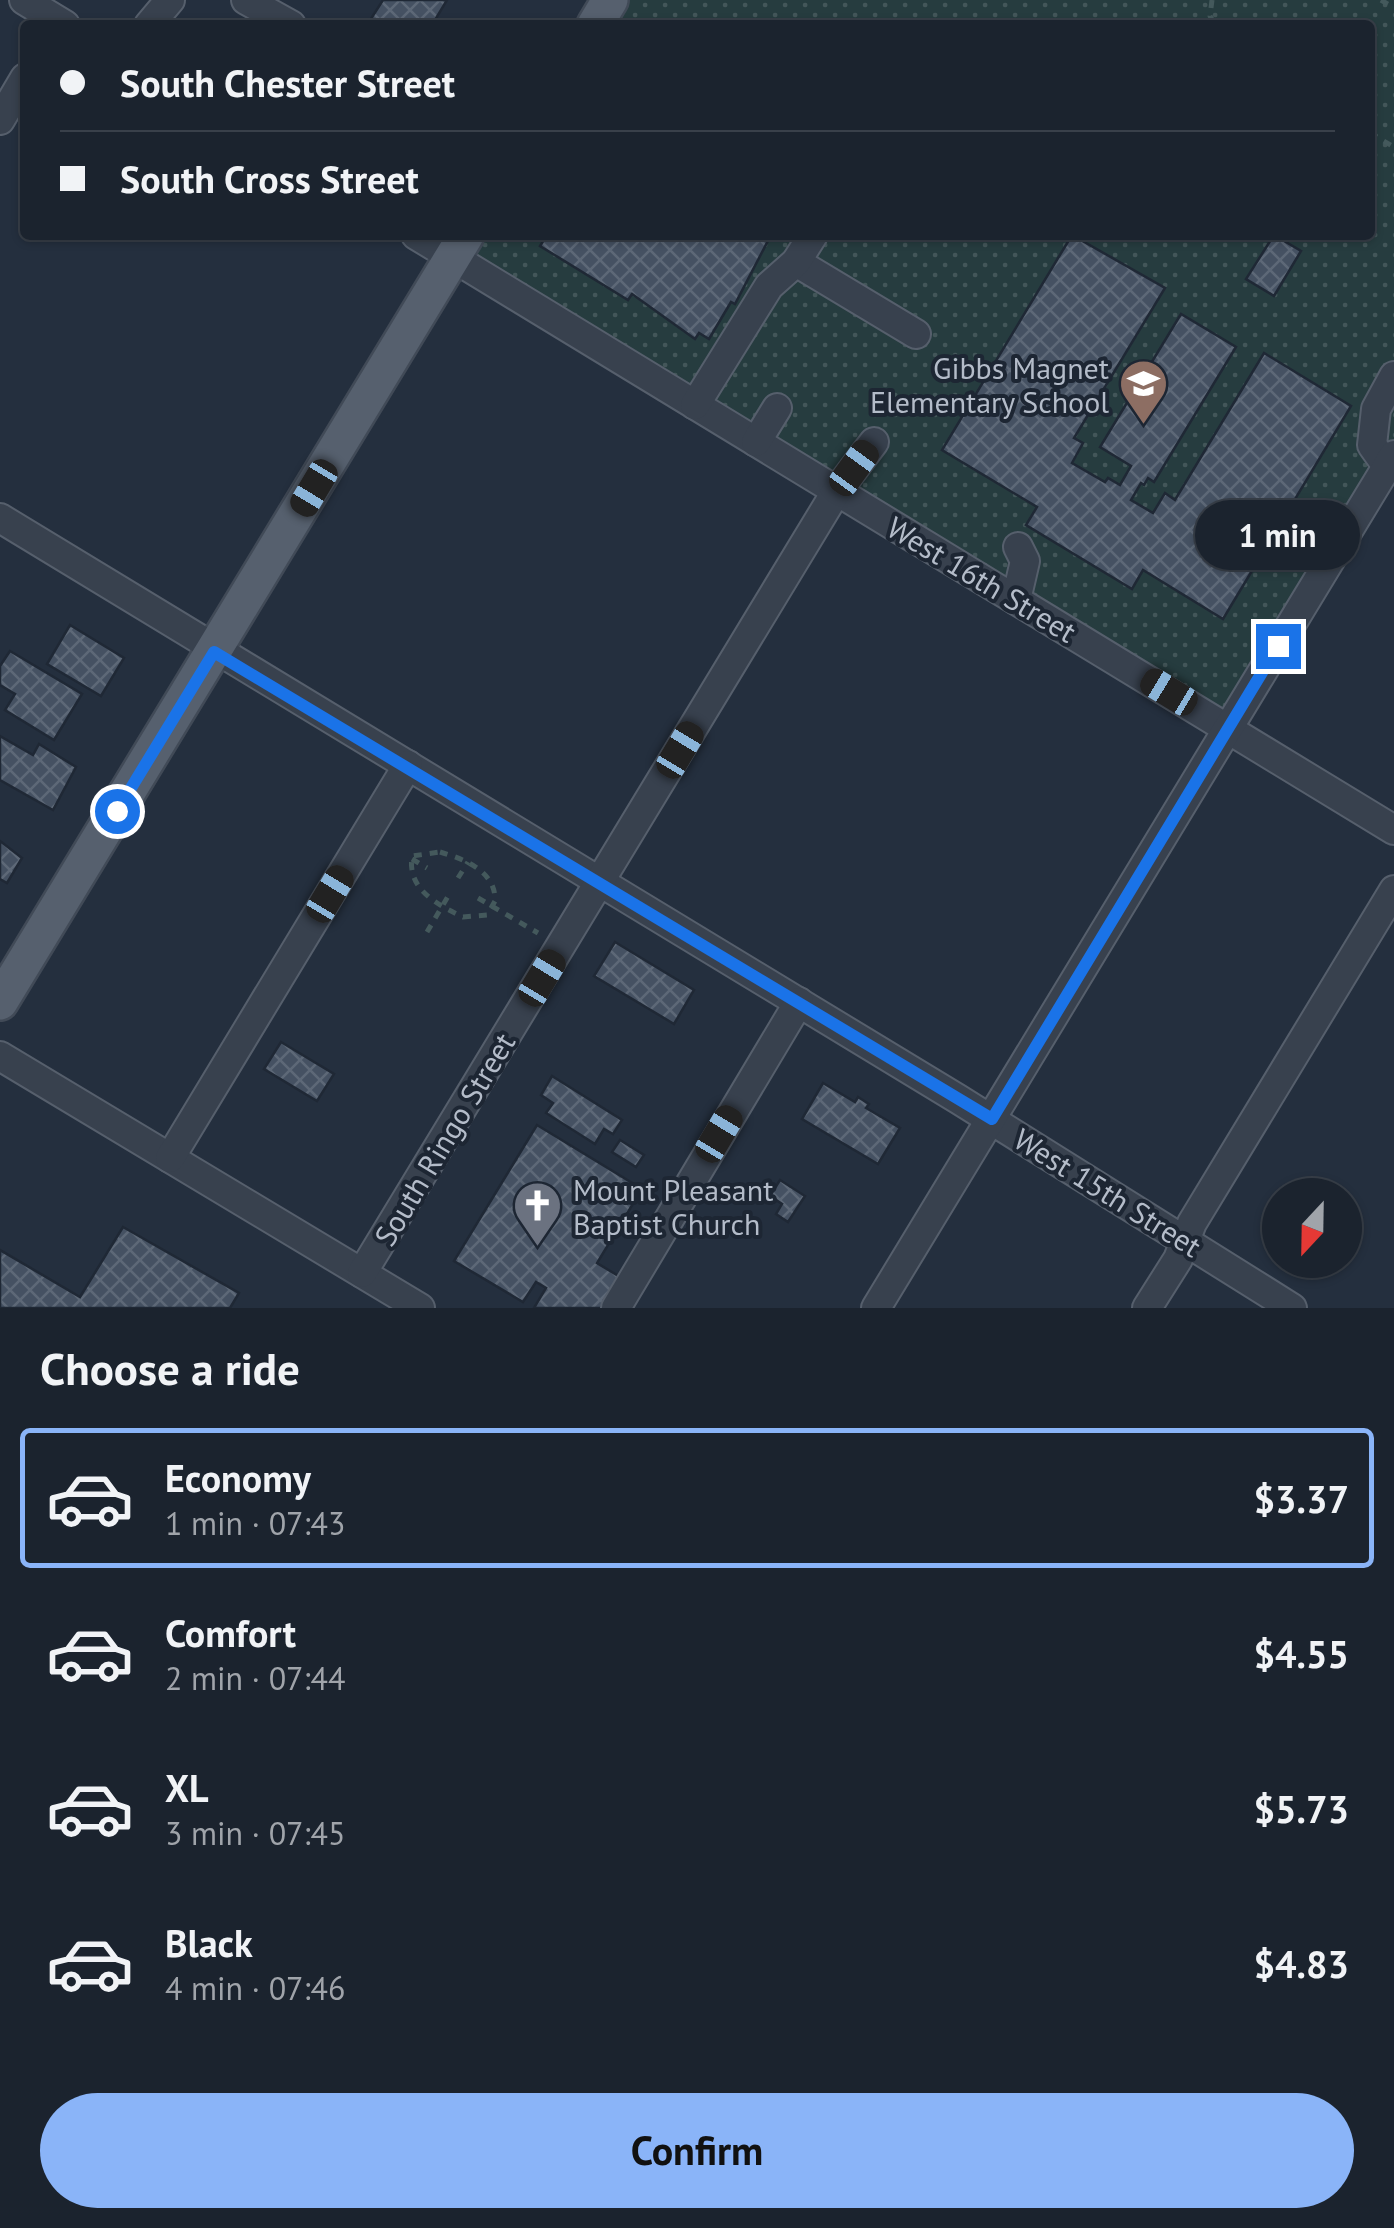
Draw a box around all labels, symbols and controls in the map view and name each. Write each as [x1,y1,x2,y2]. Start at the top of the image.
text: South Chester Street [120,58,455,107]
text: South Cross Street [120,154,419,203]
place label: Gibbs Magnet Elementary School [870,348,1109,421]
school or university icon: Gibbs Magnet Elementary School [1118,358,1170,426]
car [824,435,884,501]
car [286,455,342,521]
callout: 1 min [1196,501,1360,571]
street label: West 16th Street [880,507,1084,651]
text: 1 min [1238,514,1317,556]
route end [1256,624,1301,669]
car [1136,664,1202,720]
car [652,717,708,783]
route start [95,789,140,834]
car [302,861,358,927]
car [514,945,570,1011]
street label: South Ringo Street [365,1025,523,1253]
car [691,1101,747,1167]
street label: West 15th Street [1007,1119,1209,1265]
place label: Mount Pleasant Baptist Church [573,1170,773,1243]
north arrow [1262,1178,1362,1278]
map controls [1262,1178,1362,1278]
church icon: Mount Pleasant Baptist Church [512,1180,564,1248]
text: Choose a ride [40,1339,300,1397]
icon: car [45,1453,135,1543]
text: Economy [165,1453,311,1502]
text: $3.37 [1253,1474,1349,1523]
text: 1 min · 07:43 [165,1502,345,1544]
icon: car [45,1608,135,1698]
text: Comfort [165,1608,296,1657]
text: $4.55 [1253,1629,1349,1678]
text: 2 min · 07:44 [165,1657,345,1699]
icon: car [45,1763,135,1853]
text: XL [165,1763,209,1812]
text: $5.73 [1253,1784,1349,1833]
text: 3 min · 07:45 [165,1812,345,1854]
icon: car [45,1918,135,2008]
text: Black [165,1918,253,1967]
text: $4.83 [1253,1939,1349,1988]
text: 4 min · 07:46 [165,1967,345,2009]
button: Confirm [40,2093,1354,2208]

